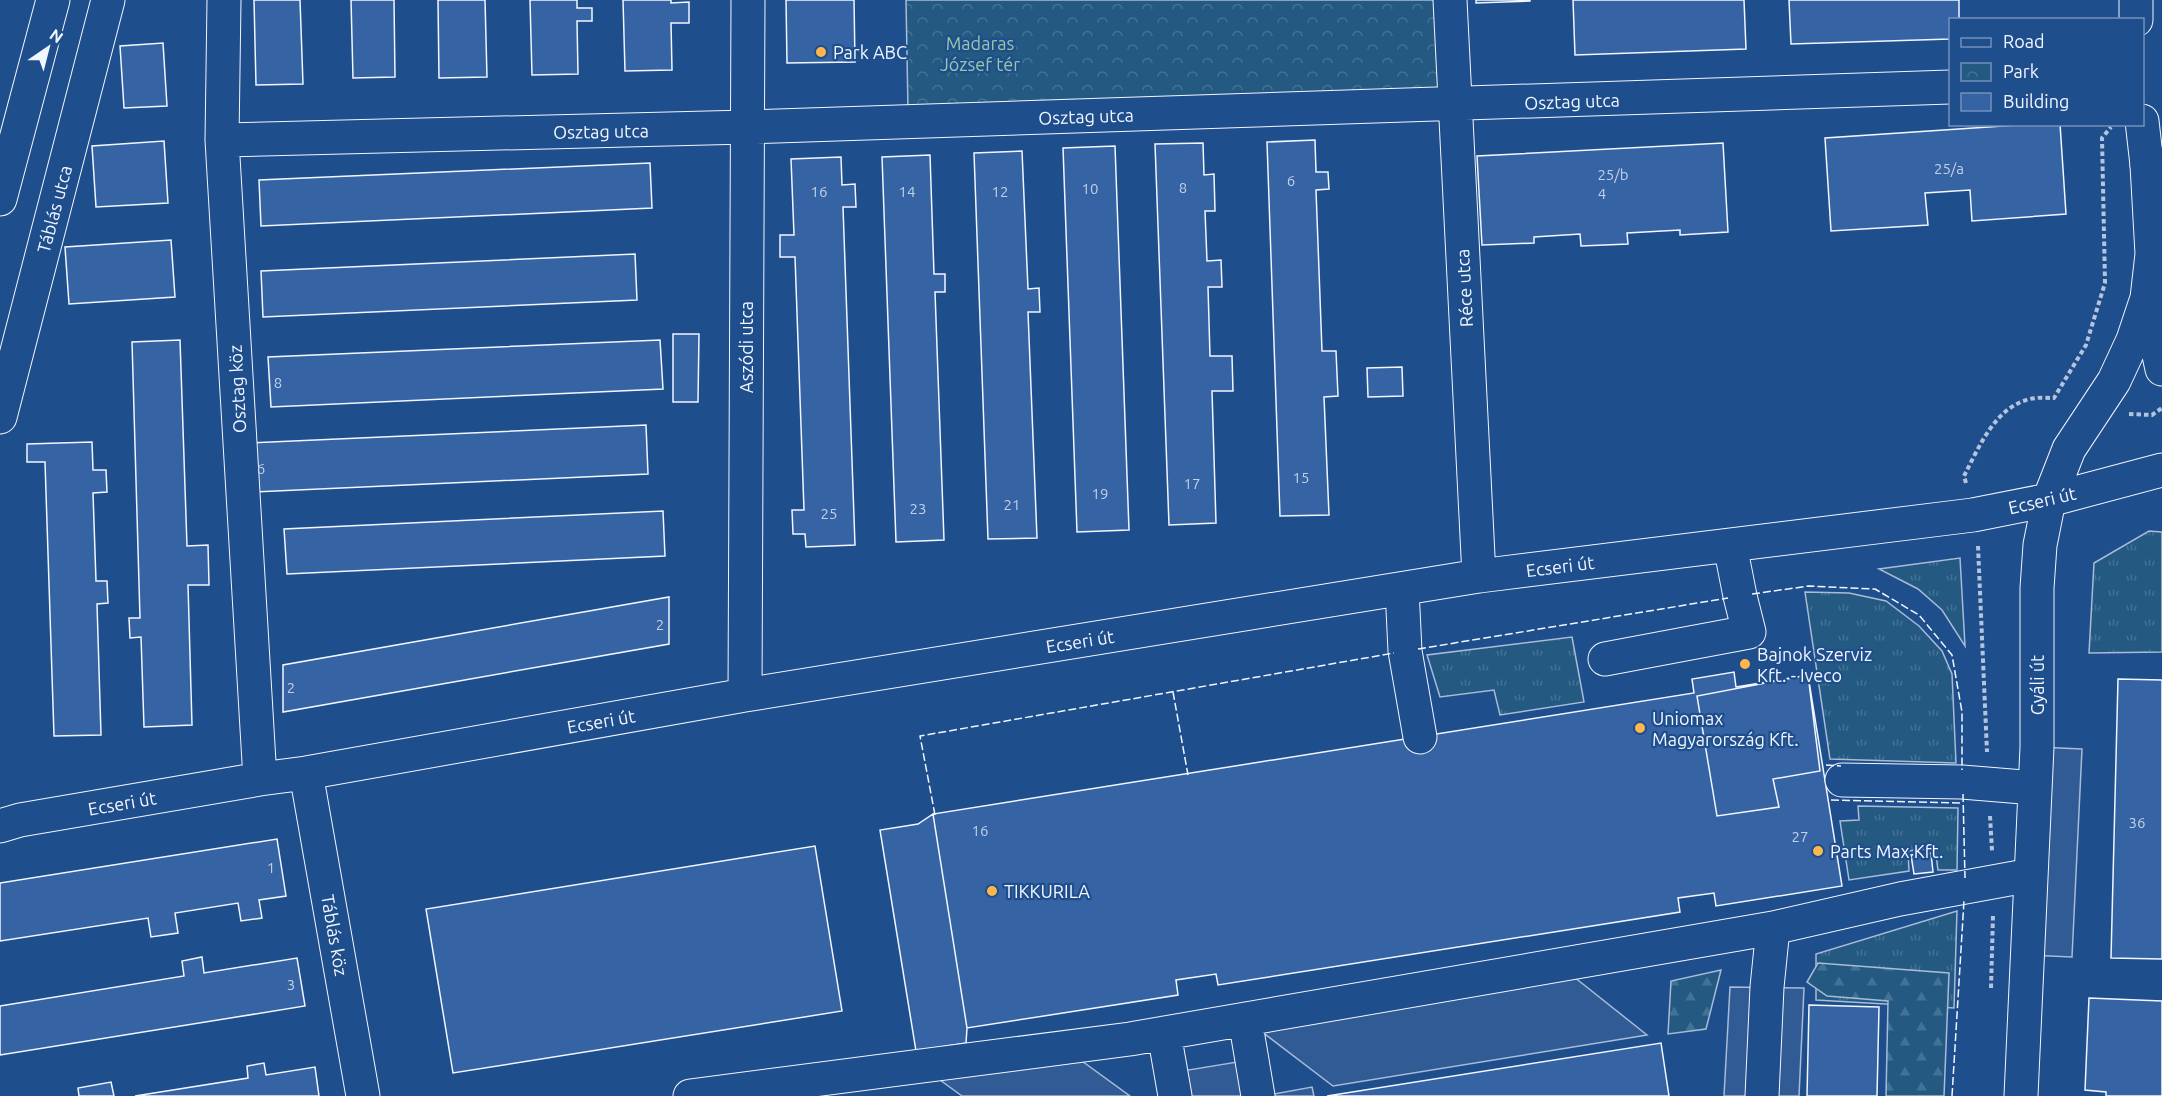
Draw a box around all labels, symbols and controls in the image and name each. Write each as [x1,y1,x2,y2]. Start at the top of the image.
north arrow [18,18,78,78]
legend [1949,18,2144,126]
text: N [47,25,67,47]
text: Road [2003,31,2045,51]
park label: Madaras József tér [940,33,1020,74]
place label: Park ABC [833,42,907,62]
marker: Park ABC [814,45,828,59]
text: Park [2003,61,2039,81]
street label: Osztag utca [1524,89,1620,113]
text: Building [2003,91,2069,111]
street label: Osztag utca [1038,104,1134,128]
street label: Osztag utca [553,120,649,142]
house number: 25/a [1934,160,1964,177]
street label: Táblás utca [33,163,75,255]
house number: 25/b [1597,166,1629,183]
house number: 6 [1287,172,1295,189]
house number: 8 [1179,179,1187,196]
house number: 10 [1082,180,1098,197]
house number: 16 [811,183,827,200]
house number: 14 [899,183,915,200]
house number: 12 [992,183,1008,200]
house number: 4 [1598,185,1606,202]
street label: Réce utca [1452,248,1476,328]
street label: Aszódi utca [736,301,756,393]
street label: Osztag köz [225,344,249,434]
house number: 8 [274,374,282,391]
house number: 6 [257,460,265,477]
house number: 15 [1293,469,1309,486]
house number: 17 [1184,475,1200,492]
street label: Ecseri út [2006,483,2078,517]
house number: 19 [1092,485,1108,502]
house number: 21 [1004,496,1020,513]
house number: 23 [910,500,926,517]
house number: 25 [821,505,837,522]
street label: Ecseri út [1525,552,1595,580]
house number: 2 [656,616,664,633]
street label: Ecseri út [1044,626,1116,656]
place label: Bajnok Szerviz Kft. - Iveco [1757,644,1872,685]
street label: Gyáli út [2027,655,2047,715]
marker: Bajnok Szerviz Kft. - Iveco [1738,657,1752,671]
house number: 2 [287,679,295,696]
street label: Ecseri út [565,705,637,737]
place label: Uniomax Magyarország Kft. [1652,708,1799,749]
marker: Uniomax Magyarország Kft. [1633,721,1647,735]
street label: Ecseri út [86,787,158,819]
house number: 36 [2129,814,2145,831]
house number: 16 [972,822,988,839]
house number: 27 [1792,828,1808,845]
place label: Parts Max Kft. [1830,841,1943,861]
marker: Parts Max Kft. [1811,844,1825,858]
house number: 1 [267,859,275,876]
place label: TIKKURILA [1004,881,1090,901]
marker: TIKKURILA [985,884,999,898]
street label: Táblás köz [318,893,352,977]
house number: 3 [287,976,295,993]

